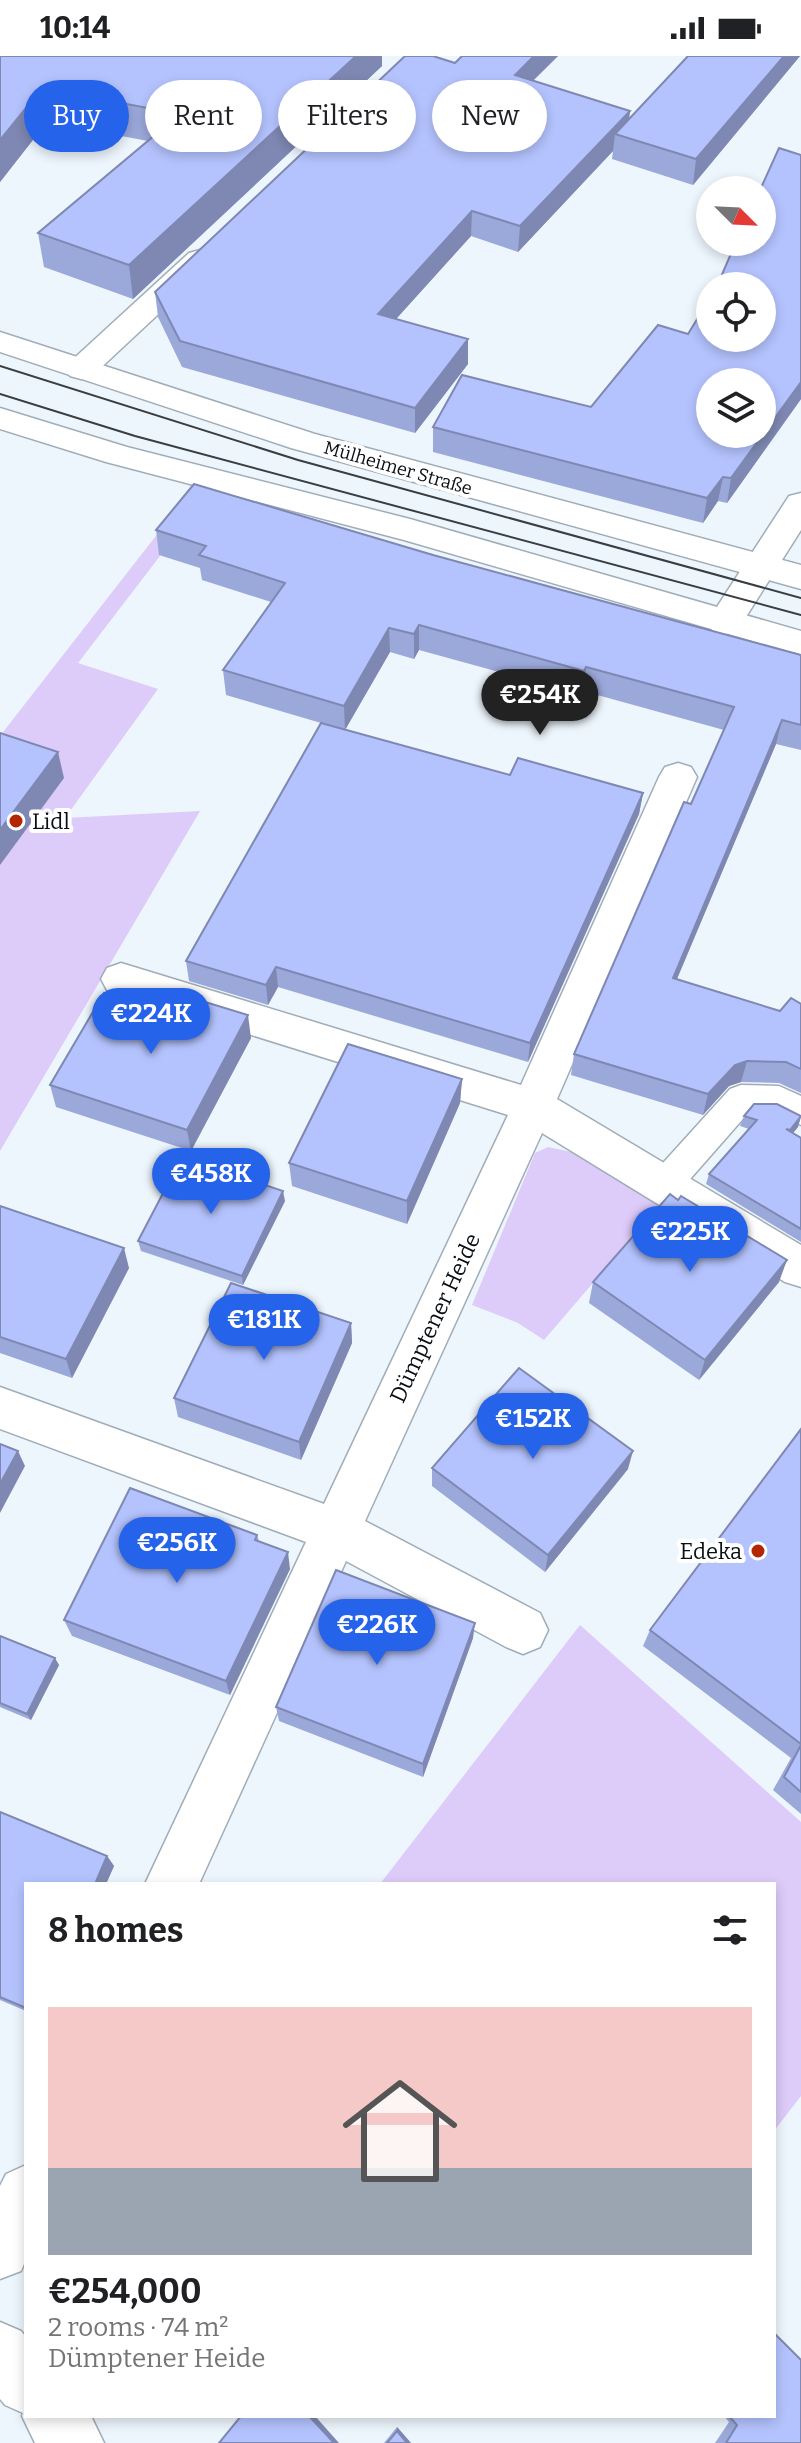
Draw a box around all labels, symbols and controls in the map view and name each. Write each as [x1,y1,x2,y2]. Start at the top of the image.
text: 10:14 [40,10,110,46]
chip: Buy [24,80,129,152]
chip: Rent [145,80,262,152]
chip: Filters [278,80,416,152]
chip: New [432,80,547,152]
north arrow [696,176,776,256]
map controls [696,176,776,448]
button: locate [696,272,776,352]
button: layers [696,368,776,448]
street label: Mülheimer Straße [321,436,475,500]
pin: €254K [484,669,596,737]
text: €254K [499,679,581,710]
place label: Lidl [32,808,70,835]
marker: Lidl [7,812,25,830]
pin: €224K [95,988,207,1056]
text: €224K [110,998,192,1029]
pin: €458K [155,1148,267,1216]
text: €458K [170,1158,252,1189]
pin: €225K [634,1206,746,1274]
text: €225K [650,1216,730,1247]
street label: Dümptener Heide [384,1229,486,1407]
pin: €181K [208,1294,320,1362]
text: €181K [227,1304,301,1335]
pin: €152K [477,1393,589,1461]
text: €152K [495,1403,571,1434]
pin: €256K [121,1517,233,1585]
text: €256K [137,1527,217,1558]
place label: Edeka [680,1538,742,1565]
marker: Edeka [749,1542,767,1560]
pin: €226K [321,1599,433,1667]
text: €226K [336,1609,418,1640]
icon: filters [708,1908,752,1952]
text: 8 homes [48,1910,184,1951]
icon: home [328,2059,472,2203]
text: €254,000 [48,2271,202,2312]
text: 2 rooms · 74 m² [48,2312,228,2343]
text: Dümptener Heide [48,2343,265,2374]

